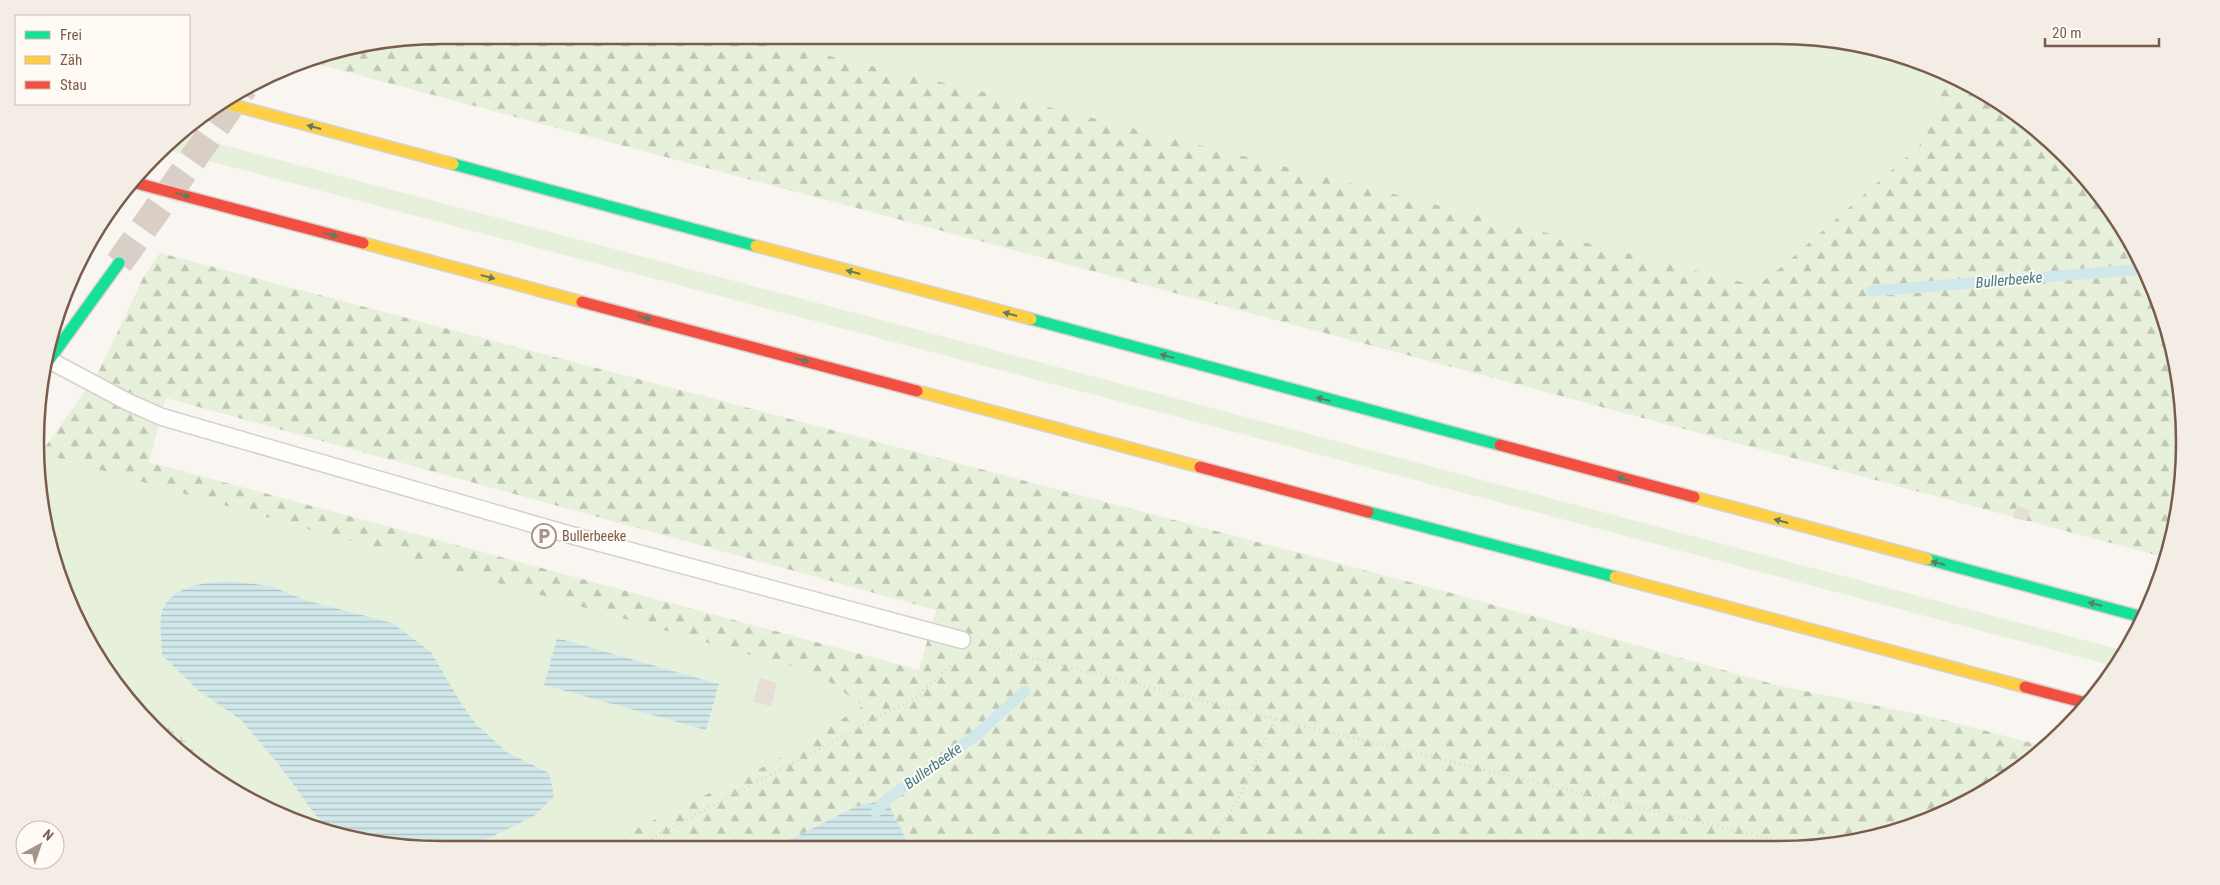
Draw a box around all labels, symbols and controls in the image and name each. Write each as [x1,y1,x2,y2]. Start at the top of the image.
legend [15,15,190,105]
scale bar [2045,15,2159,47]
text: 20 m [2052,24,2082,42]
text: Frei [60,26,82,44]
text: Zäh [60,51,82,69]
text: Stau [60,76,87,94]
one-way arrow [306,123,321,131]
one-way arrow [175,192,190,200]
one-way arrow [324,231,339,239]
one-way arrow [845,268,860,276]
water label: Bullerbeeke [1975,268,2043,292]
one-way arrow [481,273,496,281]
one-way arrow [1002,310,1017,318]
one-way arrow [638,315,653,323]
one-way arrow [1159,352,1174,360]
one-way arrow [795,357,810,365]
one-way arrow [1316,394,1331,402]
one-way arrow [1616,475,1631,483]
one-way arrow [1773,516,1788,524]
parking icon: Bullerbeeke [531,523,557,549]
place label: Bullerbeeke [562,528,627,544]
one-way arrow [1930,558,1945,566]
one-way arrow [2087,600,2102,608]
water label: Bullerbeeke [901,739,966,793]
north arrow [15,820,65,870]
text: N [40,826,57,844]

